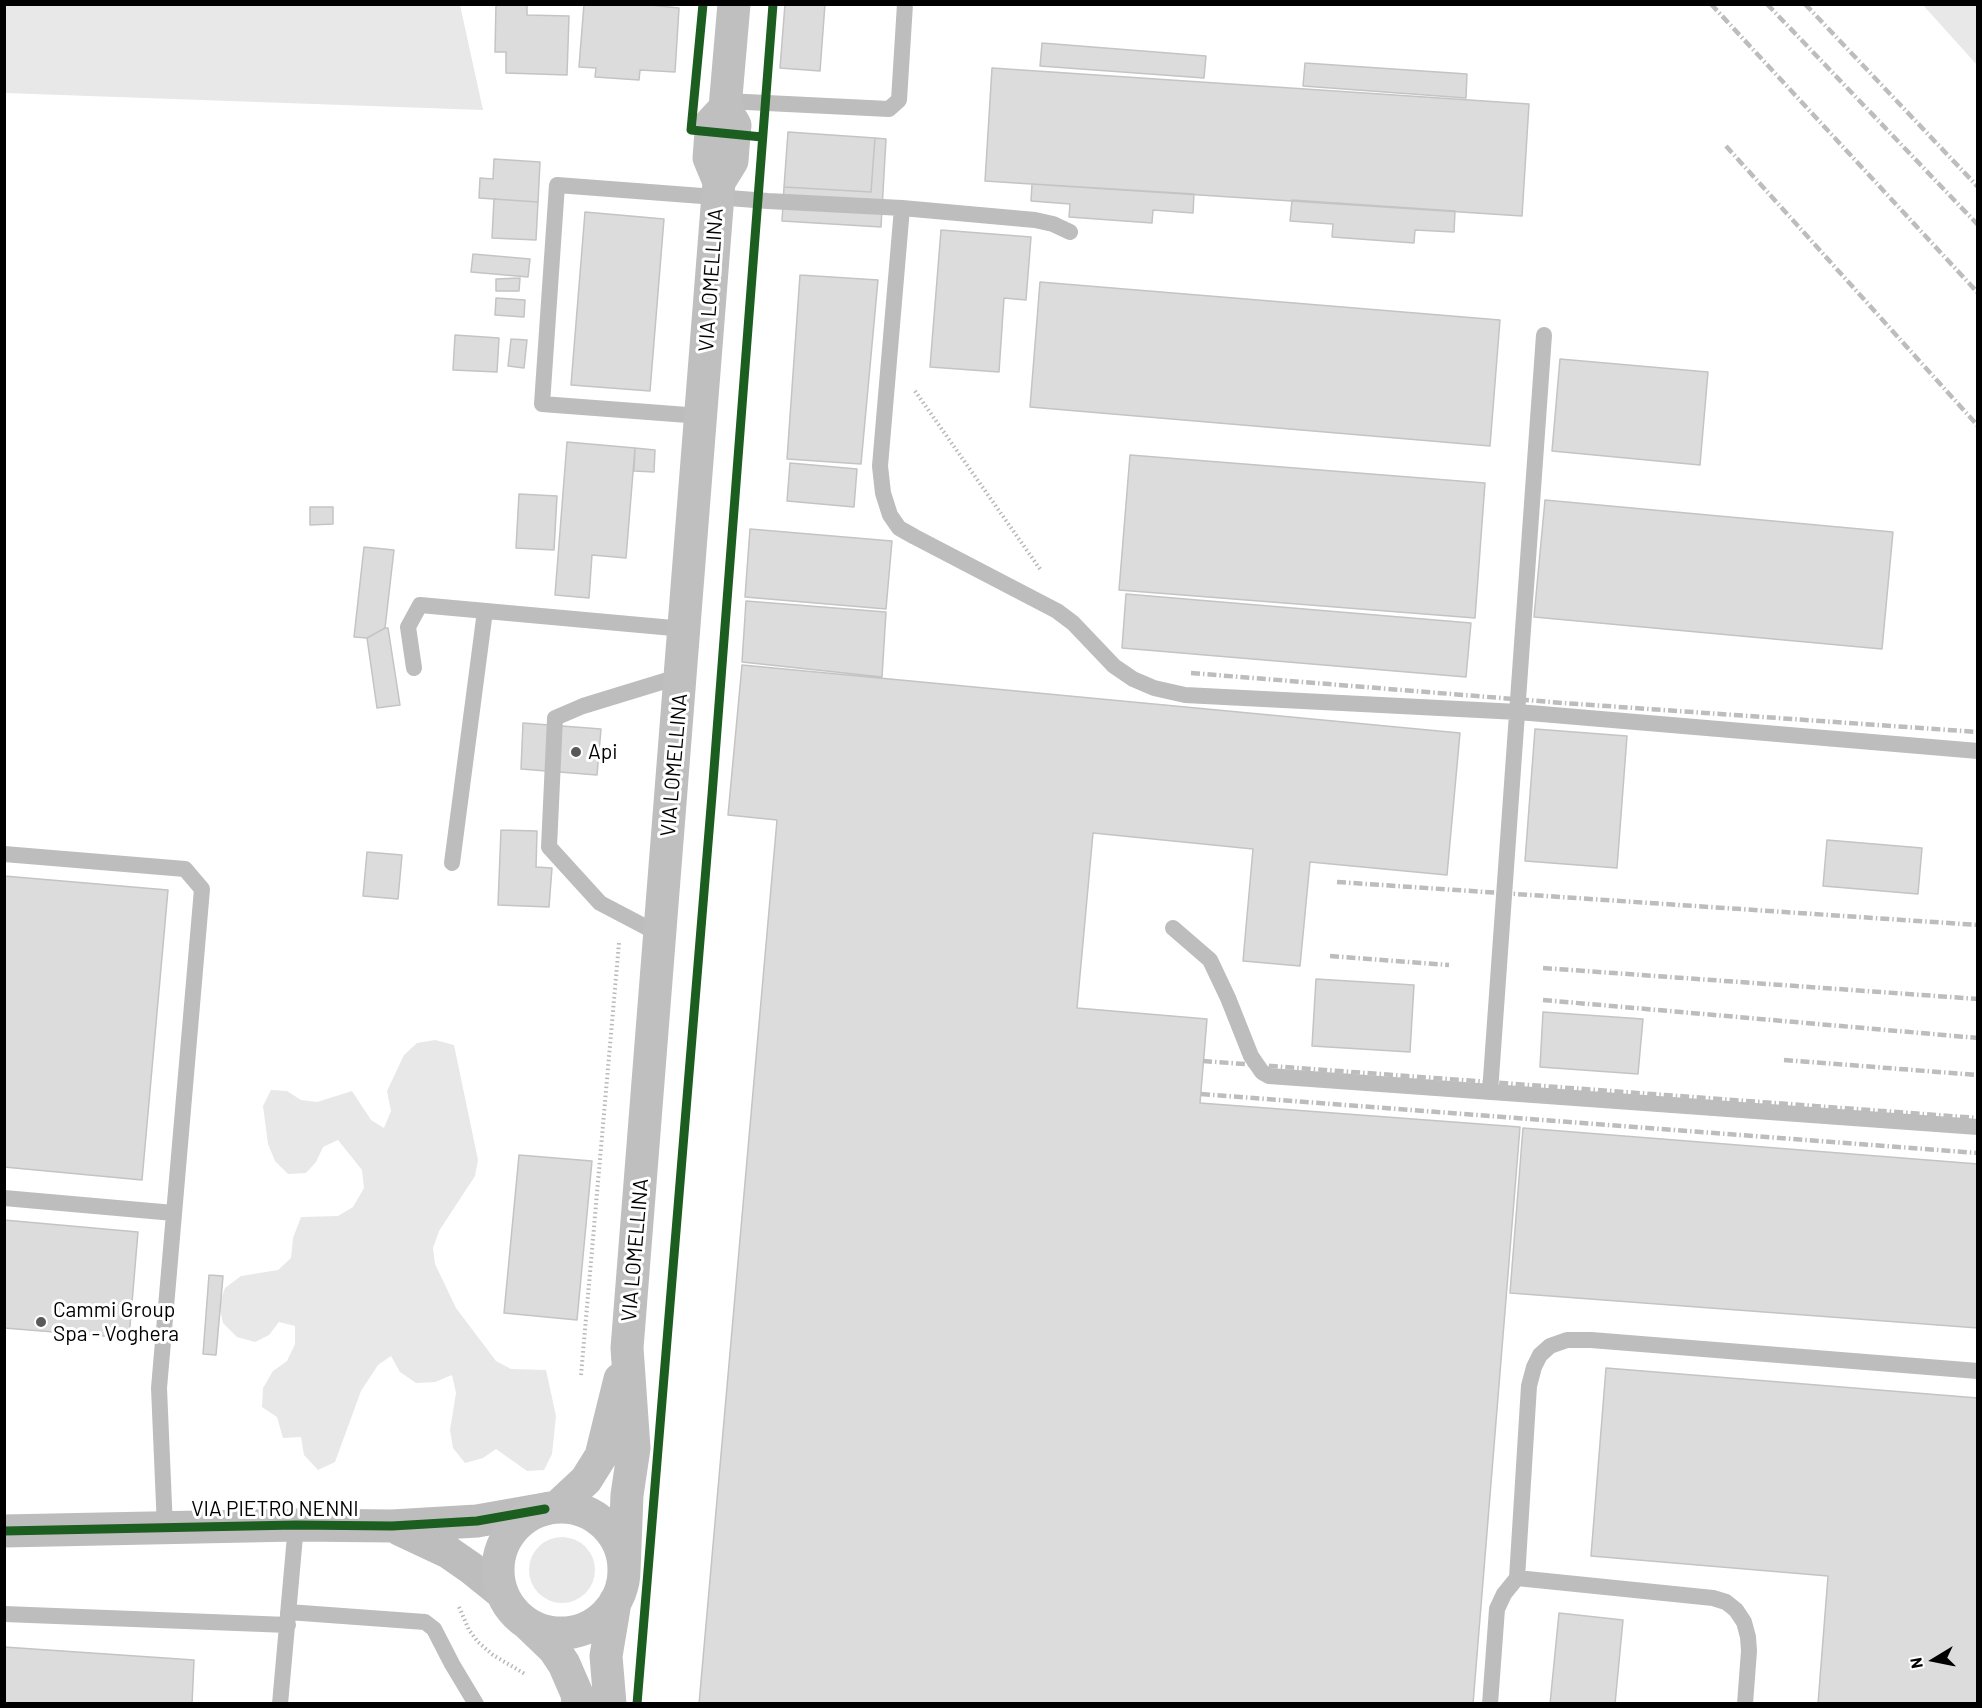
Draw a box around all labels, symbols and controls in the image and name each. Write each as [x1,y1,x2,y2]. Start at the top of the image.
street label: VIA LOMELLINA [693,207,729,353]
street label: VIA LOMELLINA [655,692,693,838]
place label: Api [588,739,618,765]
marker: Api [569,745,583,759]
street label: VIA LOMELLINA [616,1177,654,1323]
place label: Cammi Group Spa - Voghera [53,1297,179,1347]
marker: Cammi Group Spa - Voghera [34,1315,48,1329]
street label: VIA PIETRO NENNI [191,1496,359,1522]
north arrow [1904,1630,1964,1690]
text: N [1906,1656,1926,1670]

